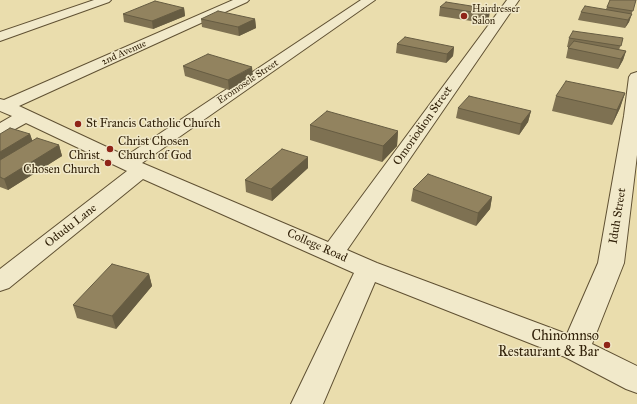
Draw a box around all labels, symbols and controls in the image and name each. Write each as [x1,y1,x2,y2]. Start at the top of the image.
place label: Hairdresser Salon [472,4,519,28]
marker: Hairdresser Salon [459,11,469,21]
street label: 2nd Avenue [100,38,148,68]
street label: Eromosele Street [215,57,281,107]
street label: Omoriodion Street [390,84,456,168]
place label: St Francis Catholic Church [86,117,220,131]
marker: St Francis Catholic Church [73,119,83,129]
place label: Christ Chosen Church of God [118,135,192,163]
marker: Christ Chosen Church of God [105,144,115,154]
place label: Christ Chosen Church [23,149,100,177]
marker: Christ Chosen Church [103,158,113,168]
street label: Iduh Street [606,187,630,245]
street label: Odudu Lane [42,201,100,251]
street label: College Road [285,226,349,266]
place label: Chinomnso Restaurant & Bar [498,329,599,362]
marker: Chinomnso Restaurant & Bar [602,340,612,350]

